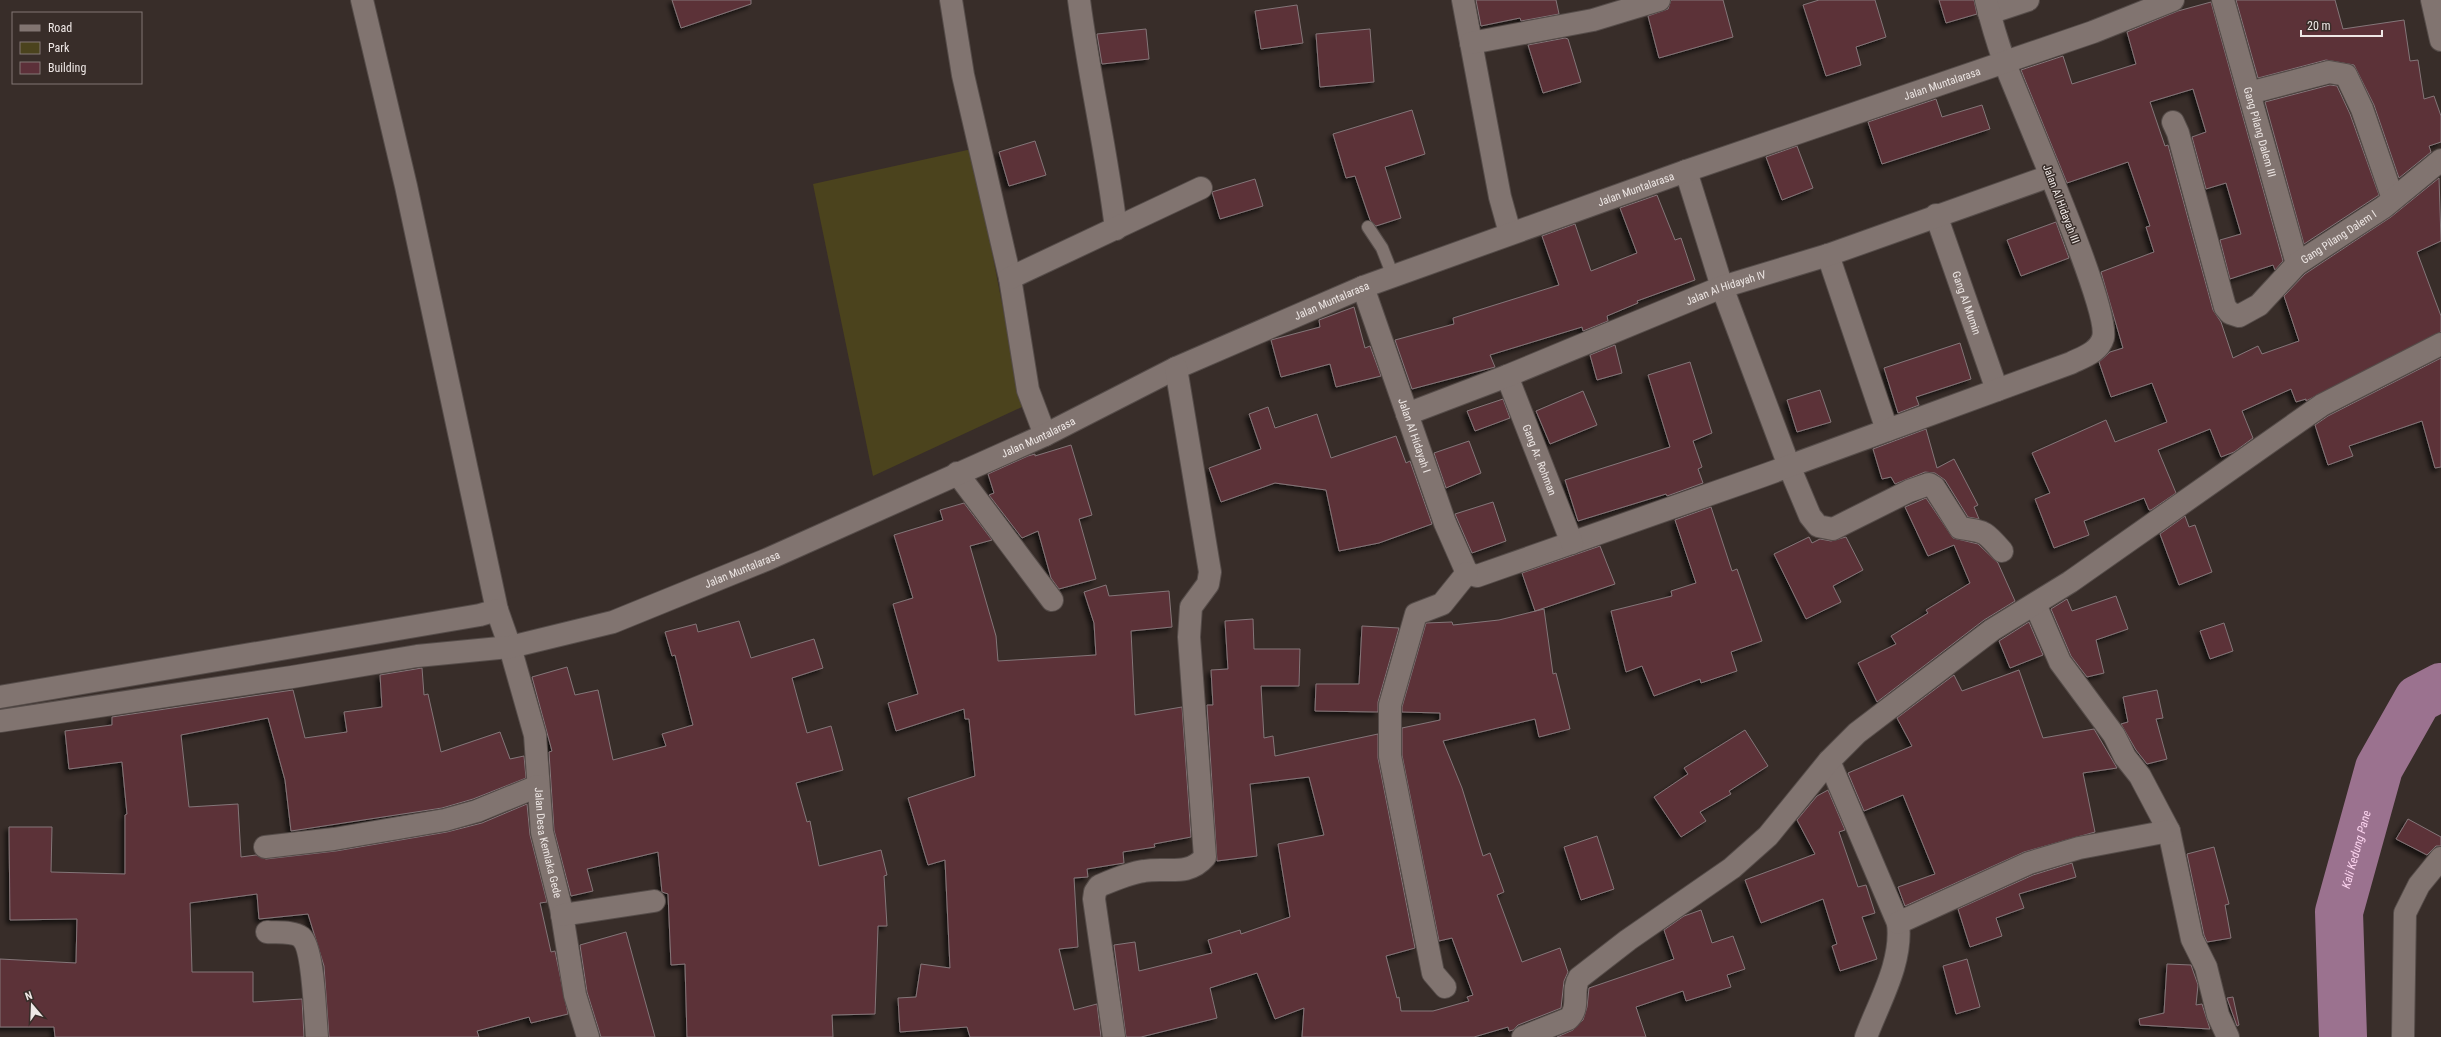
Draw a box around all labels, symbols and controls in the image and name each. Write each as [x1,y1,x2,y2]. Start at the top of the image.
legend [12,12,142,84]
scale bar [2301,12,2382,38]
text: 20 m [2307,19,2331,33]
text: Road [48,21,72,35]
text: Park [48,41,70,55]
text: Building [48,61,86,75]
street label: Jalan Muntalarasa [1902,64,1982,103]
street label: Gang Pilang Dalem III [2241,85,2279,179]
street label: Jalan Al Hidayah III [2040,163,2082,245]
street label: Jalan Muntalarasa [1596,169,1676,209]
street label: Gang Pilang Dalem I [2298,207,2379,266]
street label: Jalan Al Hidayah IV [1684,268,1767,308]
street label: Gang Al Mumin [1950,269,1984,336]
street label: Jalan Muntalarasa [1292,279,1371,323]
street label: Jalan Al Hidayah I [1396,396,1433,474]
street label: Jalan Muntalarasa [999,414,1077,460]
street label: Gang Ar. Rohman [1520,422,1559,497]
street label: Jalan Muntalarasa [703,548,782,591]
street label: Jalan Desa Kemlaka Gede [532,787,565,899]
water label: Kali Kedung Pane [2339,808,2374,890]
north arrow [12,985,52,1025]
text: N [24,989,34,1003]

